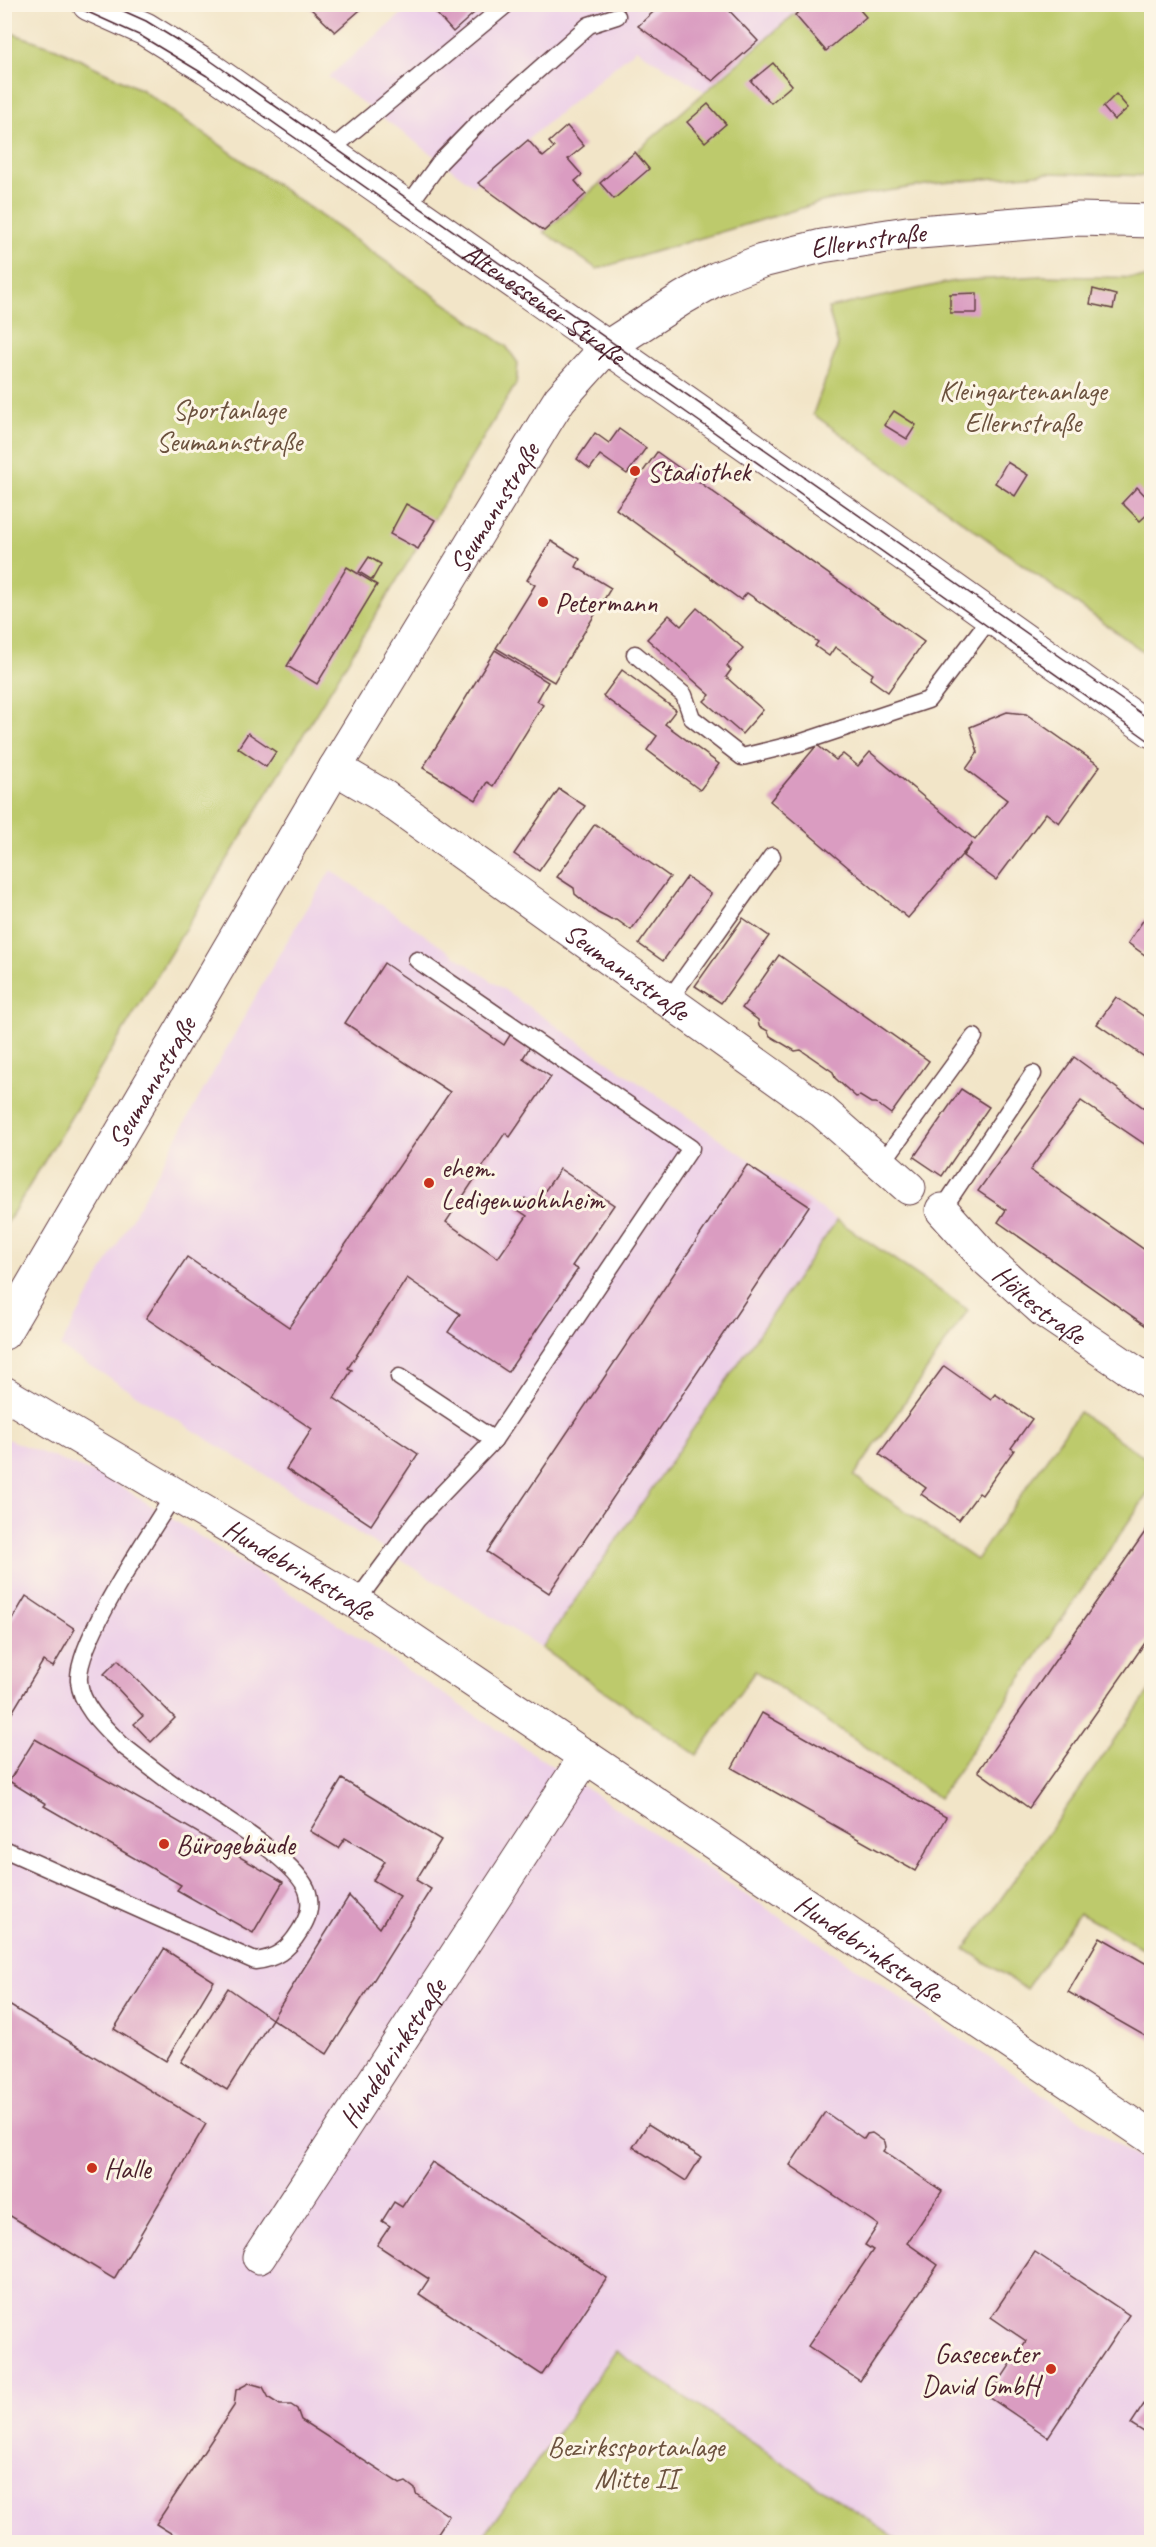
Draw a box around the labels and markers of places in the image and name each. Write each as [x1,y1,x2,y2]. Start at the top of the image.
place label: Stadiothek [647,454,752,489]
marker: Stadiothek [628,464,642,478]
place label: Petermann [555,585,658,620]
marker: Petermann [536,595,550,609]
place label: ehem. Ledigenwohnheim [441,1150,606,1217]
marker: ehem. Ledigenwohnheim [422,1176,436,1190]
place label: Bürogebäude [176,1827,297,1862]
marker: Bürogebäude [157,1837,171,1851]
place label: Halle [104,2151,152,2186]
marker: Halle [85,2161,99,2175]
place label: Gasecenter David GmbH [921,2336,1043,2403]
marker: Gasecenter David GmbH [1044,2362,1058,2376]

